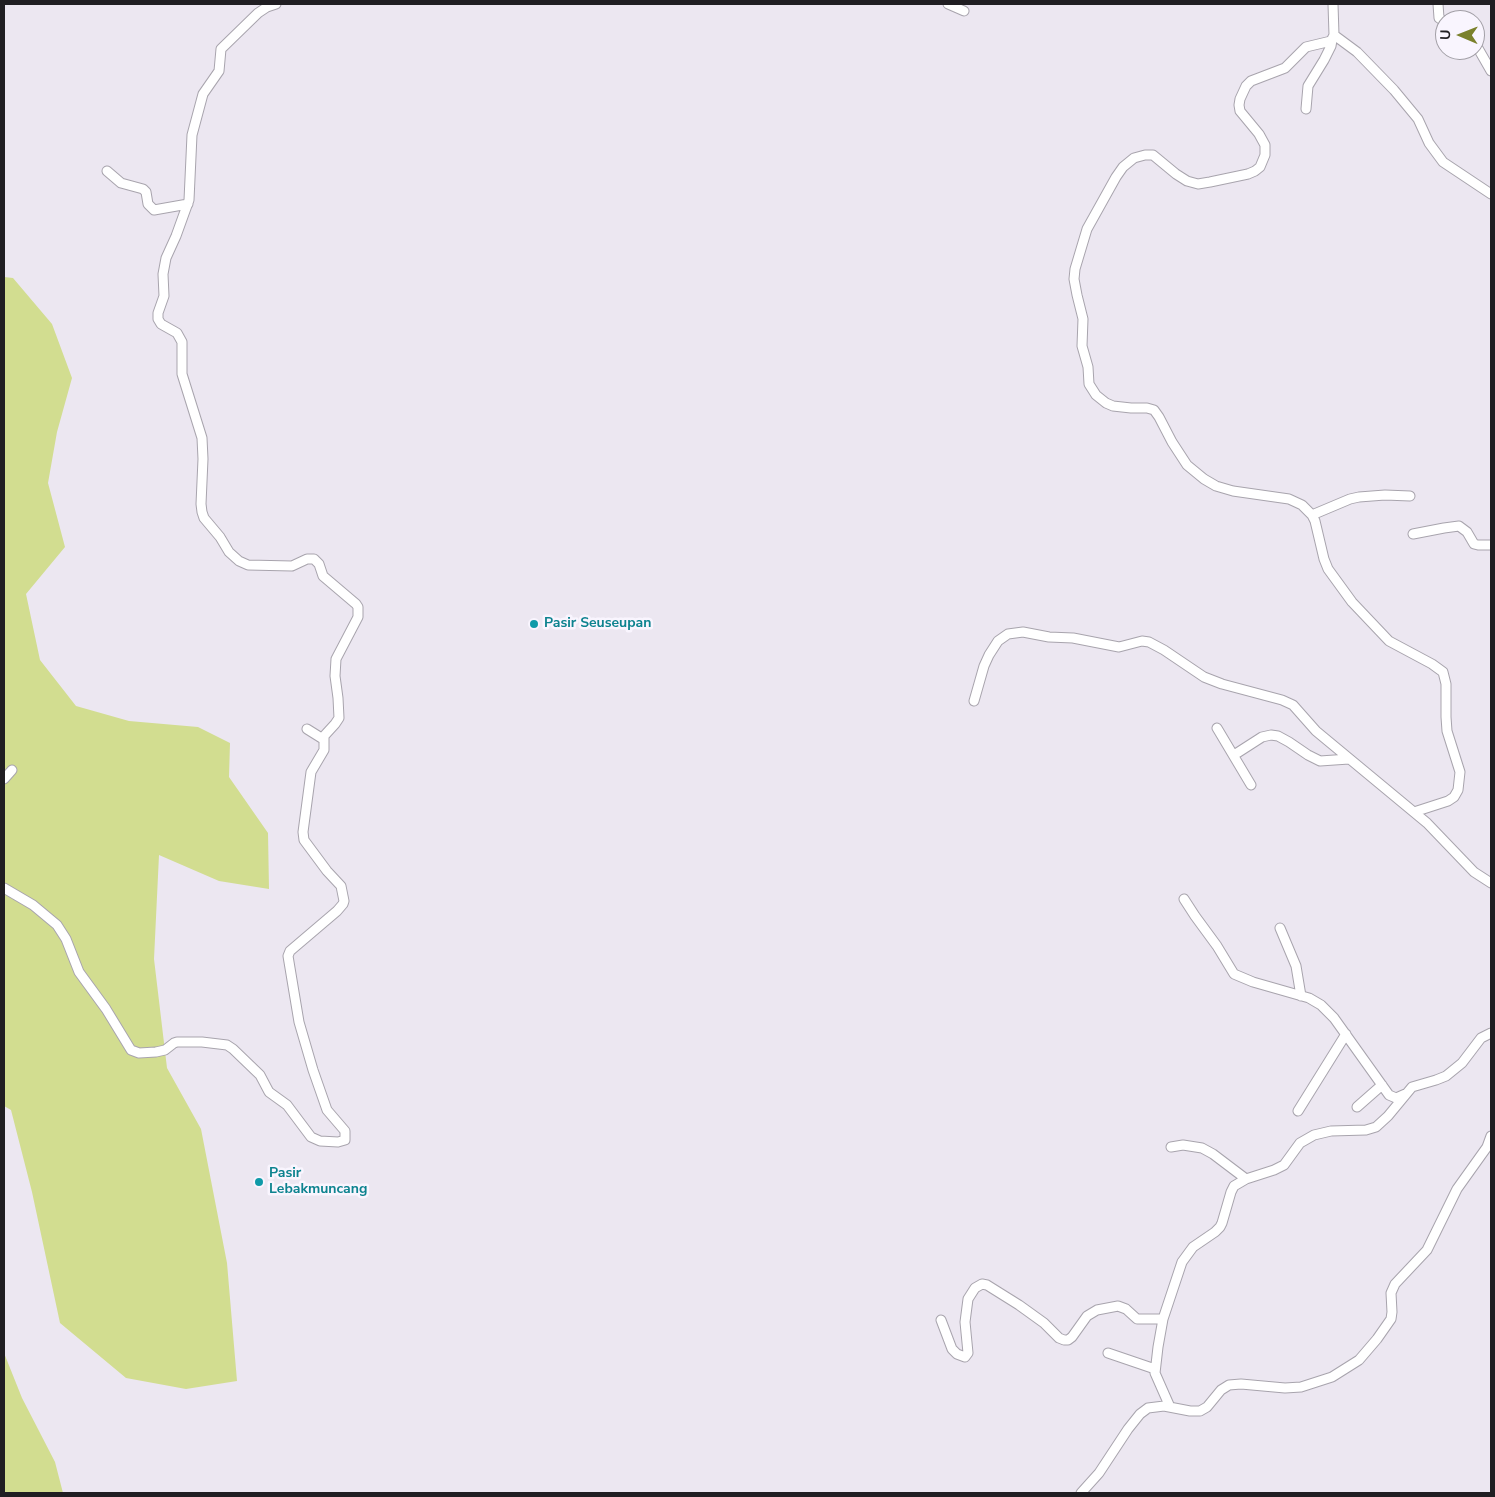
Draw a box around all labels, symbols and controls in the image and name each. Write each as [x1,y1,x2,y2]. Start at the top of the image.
north arrow [1435,10,1485,60]
text: U [1436,29,1455,40]
place label: Pasir Seuseupan [544,616,651,632]
marker: Pasir Seuseupan [528,618,540,630]
place label: Pasir Lebakmuncang [269,1166,367,1198]
marker: Pasir Lebakmuncang [253,1176,265,1188]

